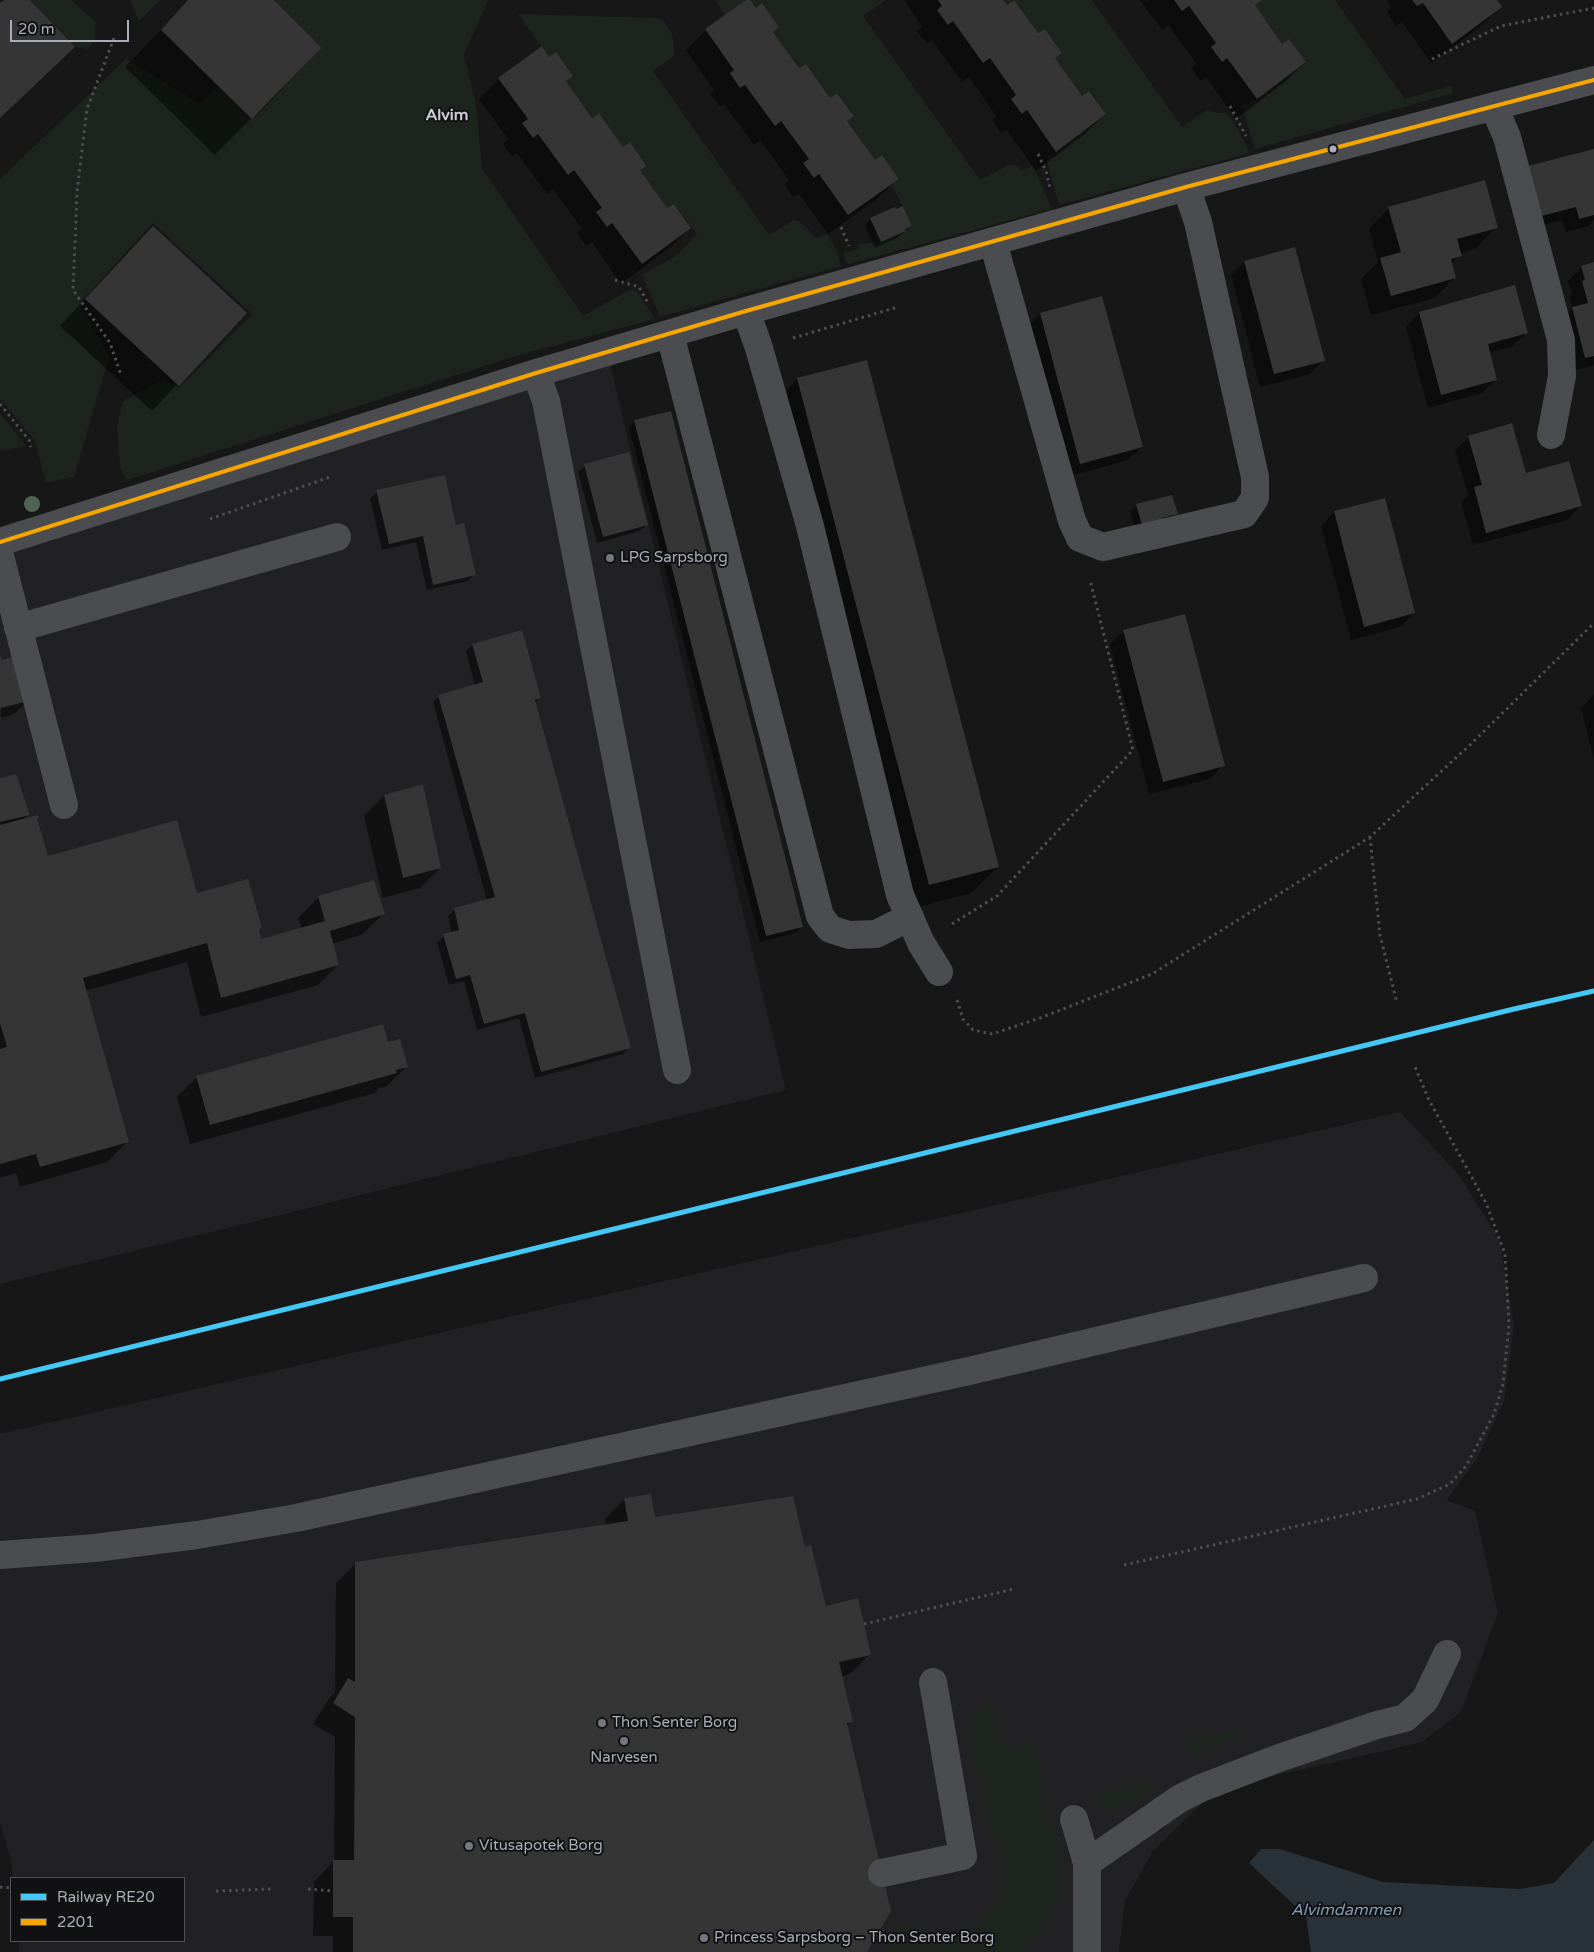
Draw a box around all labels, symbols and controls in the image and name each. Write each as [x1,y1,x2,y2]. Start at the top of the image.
scale bar [12,10,131,42]
text: 20 m [18,20,55,38]
district label: Alvim [426,106,468,126]
unlabelled marker [1328,144,1338,154]
place label: LPG Sarpsborg [620,549,728,567]
marker: LPG Sarpsborg [604,552,616,564]
place label: Thon Senter Borg [612,1714,737,1732]
marker: Thon Senter Borg [596,1717,608,1729]
marker: Narvesen [618,1735,630,1747]
place label: Narvesen [590,1749,658,1767]
place label: Vitusapotek Borg [479,1837,603,1855]
marker: Vitusapotek Borg [463,1840,475,1852]
legend [10,1877,185,1942]
text: Railway RE20 [57,1888,155,1906]
water label: Alvimdammen [1291,1901,1401,1921]
text: 2201 [57,1913,95,1931]
place label: Princess Sarpsborg – Thon Senter Borg [714,1929,994,1947]
marker: Princess Sarpsborg – Thon Senter Borg [698,1932,710,1944]

